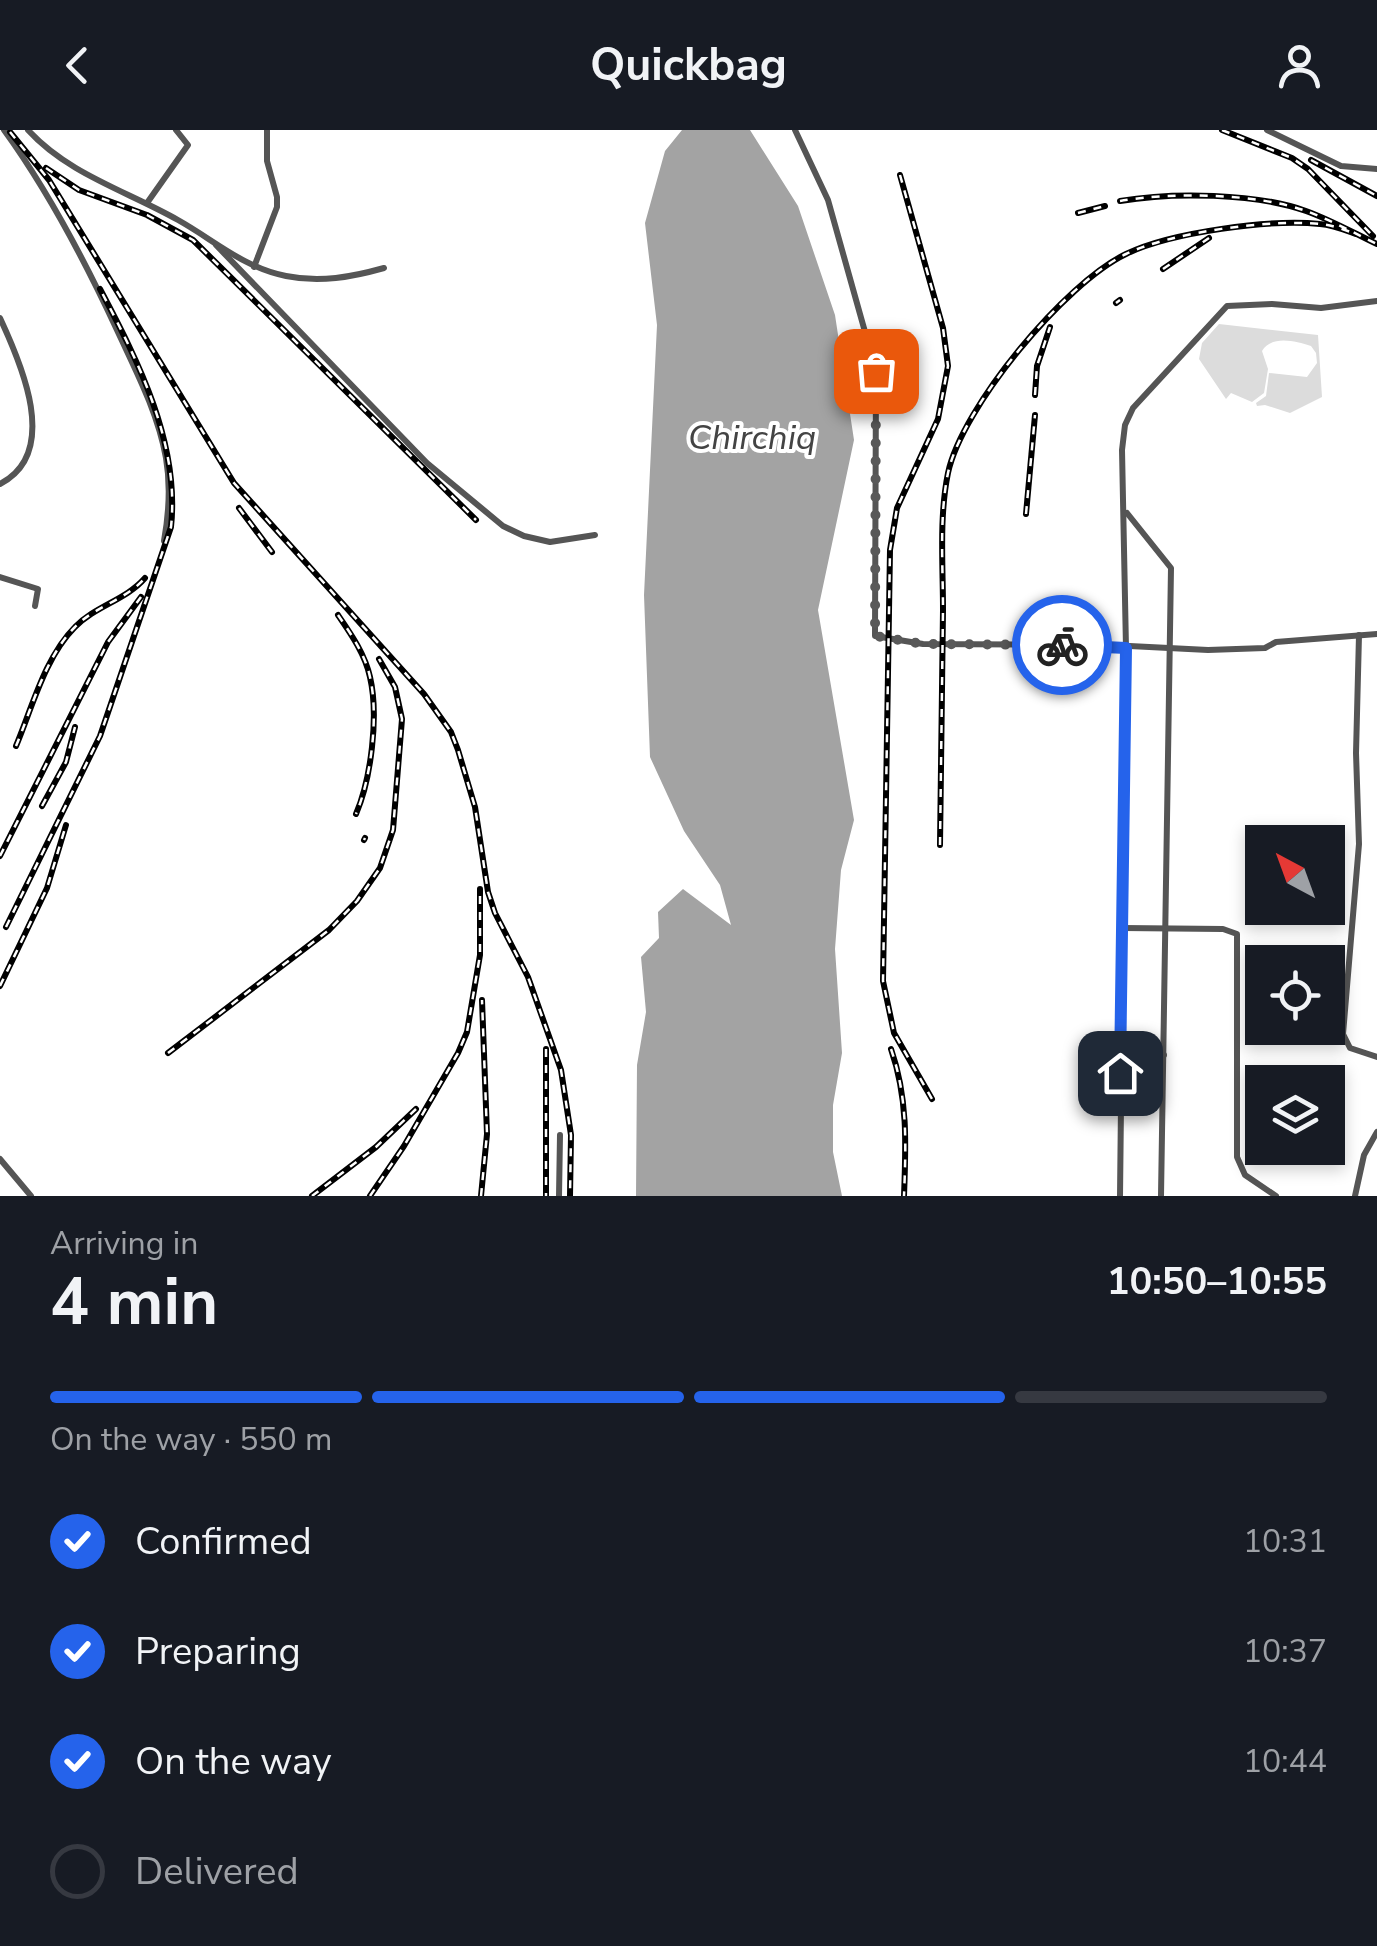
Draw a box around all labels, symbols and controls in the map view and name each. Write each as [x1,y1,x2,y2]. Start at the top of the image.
text: Quickbag [590,35,787,96]
icon: back [50,38,105,93]
icon: person [1272,38,1327,93]
pin [834,329,919,414]
icon: bag [849,344,904,399]
water label: Chirchiq [688,414,816,461]
courier [1012,595,1112,695]
icon: bike [1035,618,1090,673]
north arrow [1245,825,1345,925]
map controls [1245,825,1345,1165]
button: locate [1245,945,1345,1045]
pin [1078,1031,1163,1116]
icon: home [1093,1046,1148,1101]
button: layers [1245,1065,1345,1165]
text: Arriving in [50,1222,198,1265]
text: 10:50–10:55 [1107,1256,1327,1307]
text: 4 min [50,1258,218,1347]
text: On the way · 550 m [50,1418,332,1461]
icon: check [50,1514,105,1569]
text: Confirmed [135,1516,312,1567]
text: 10:31 [1243,1520,1327,1563]
icon: check [50,1624,105,1679]
text: Preparing [135,1626,301,1677]
text: 10:37 [1243,1630,1327,1673]
icon: check [50,1734,105,1789]
text: On the way [135,1736,331,1787]
text: 10:44 [1243,1740,1327,1783]
text: Delivered [135,1846,299,1897]

